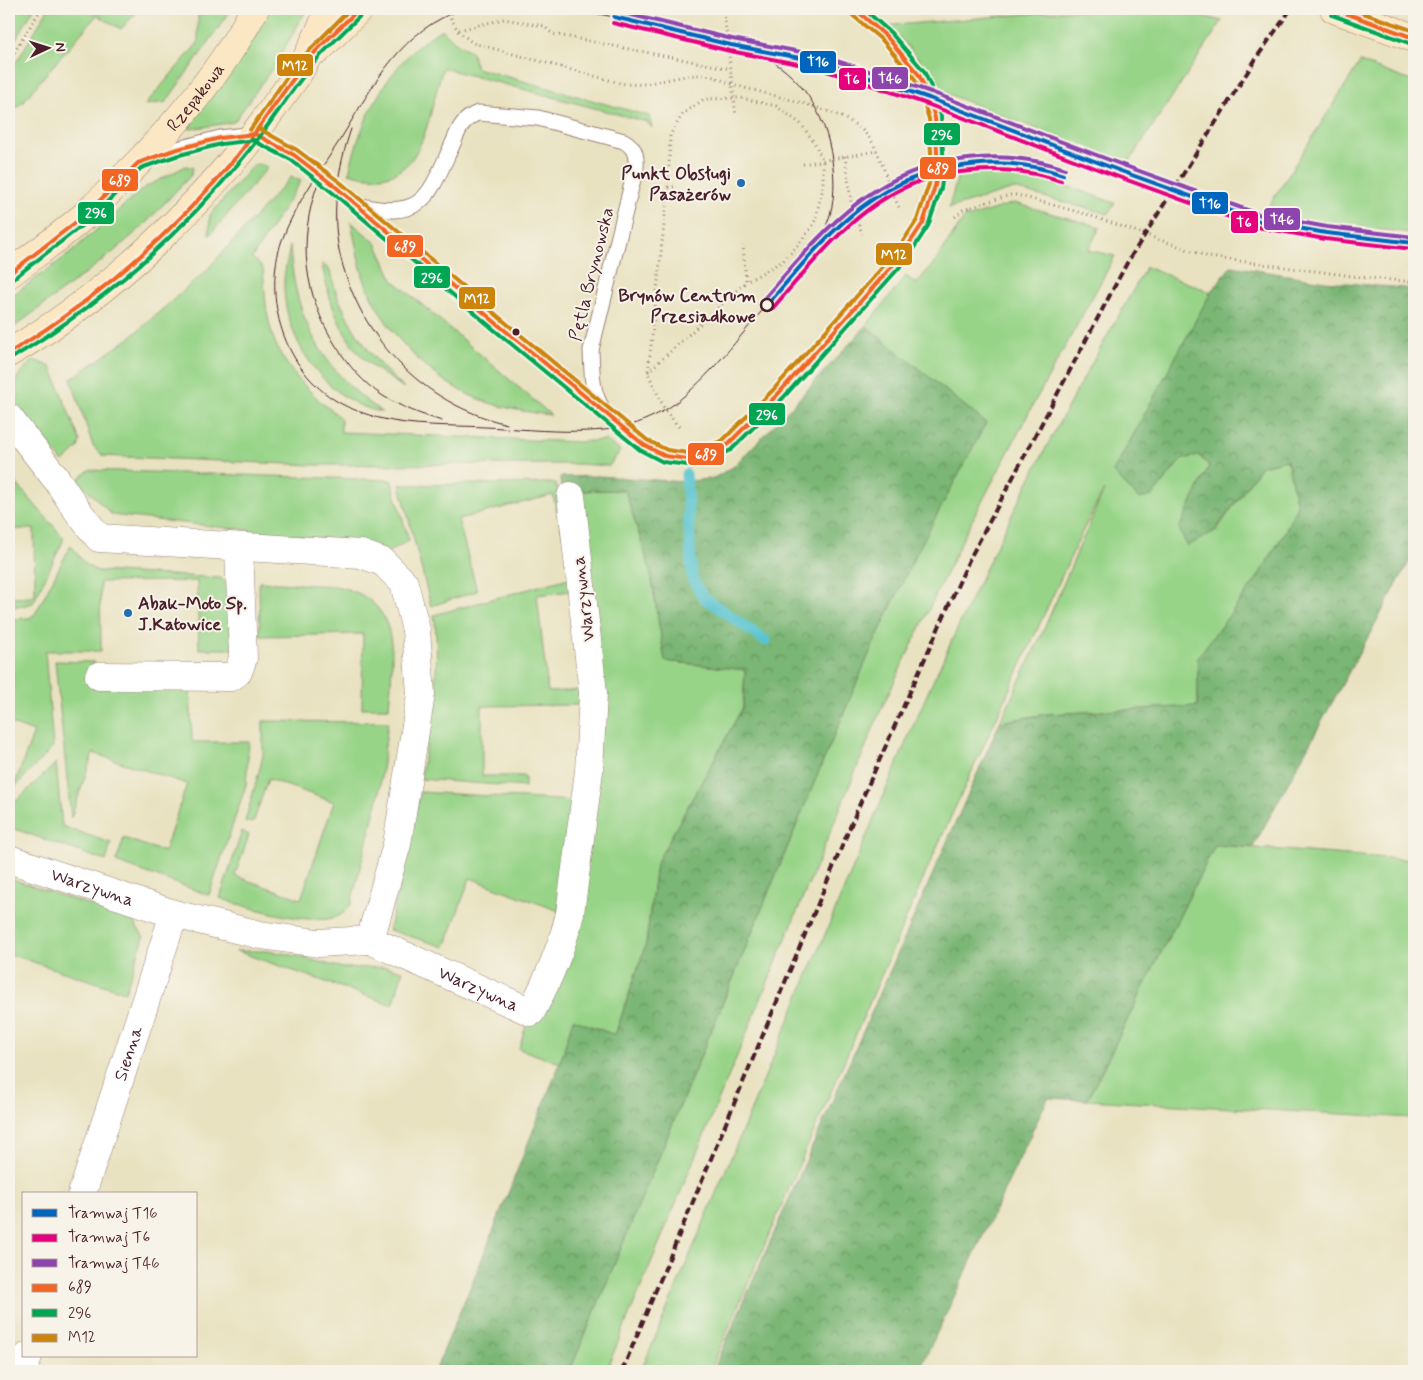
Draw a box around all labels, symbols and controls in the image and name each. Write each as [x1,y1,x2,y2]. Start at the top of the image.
north arrow [22,22,72,72]
text: N [51,42,69,52]
line badge: T16 [799,50,837,74]
line badge: M12 [276,53,314,77]
text: T16 [807,53,829,71]
text: M12 [282,57,308,75]
street label: Rzepakowa [162,59,231,137]
line badge: T46 [871,66,909,90]
line badge: T6 [838,67,867,91]
text: T46 [878,70,902,88]
text: T6 [844,71,860,89]
line badge: 296 [923,122,961,146]
text: 296 [931,126,953,144]
line badge: 689 [919,156,957,180]
text: 689 [927,160,949,178]
place label: Punkt Obsługi Pasażerów [621,162,732,207]
line badge: 689 [101,168,139,192]
text: 689 [109,172,131,190]
marker: Punkt Obsługi Pasażerów [735,177,747,189]
line badge: T16 [1191,191,1229,215]
text: T16 [1199,195,1221,213]
line badge: 296 [77,201,115,225]
text: 296 [85,204,107,222]
street label: Pętla Brynowska [564,205,620,344]
line badge: T46 [1263,207,1301,231]
line badge: T6 [1230,210,1259,234]
text: T46 [1270,211,1294,229]
text: T6 [1236,214,1252,232]
line badge: 689 [386,234,424,258]
text: 689 [394,238,416,256]
line badge: M12 [875,242,913,266]
text: M12 [881,246,907,264]
line badge: 296 [413,265,451,289]
text: 296 [421,269,443,287]
place label: Brynów Centrum Przesiadkowe [618,284,756,329]
line badge: M12 [458,286,496,310]
text: M12 [464,290,490,308]
marker: Brynów Centrum Przesiadkowe [760,298,774,312]
unlabelled marker [511,327,521,337]
line badge: 296 [748,402,786,426]
text: 296 [756,406,778,424]
line badge: 689 [687,442,725,466]
text: 689 [695,446,717,464]
street label: Warzywna [567,555,601,643]
place label: Abak-Moto Sp. J.Katowice [138,592,247,637]
marker: Abak-Moto Sp. J.Katowice [122,607,134,619]
street label: Warzywna [48,863,137,913]
street label: Warzywna [434,961,522,1018]
street label: Sienna [109,1023,149,1084]
legend [22,1192,198,1358]
text: Tramwaj T16 [68,1204,157,1224]
text: Tramwaj T6 [68,1228,150,1248]
text: Tramwaj T46 [68,1254,159,1274]
text: 689 [68,1278,92,1298]
text: 296 [68,1304,91,1324]
text: M12 [68,1328,96,1348]

